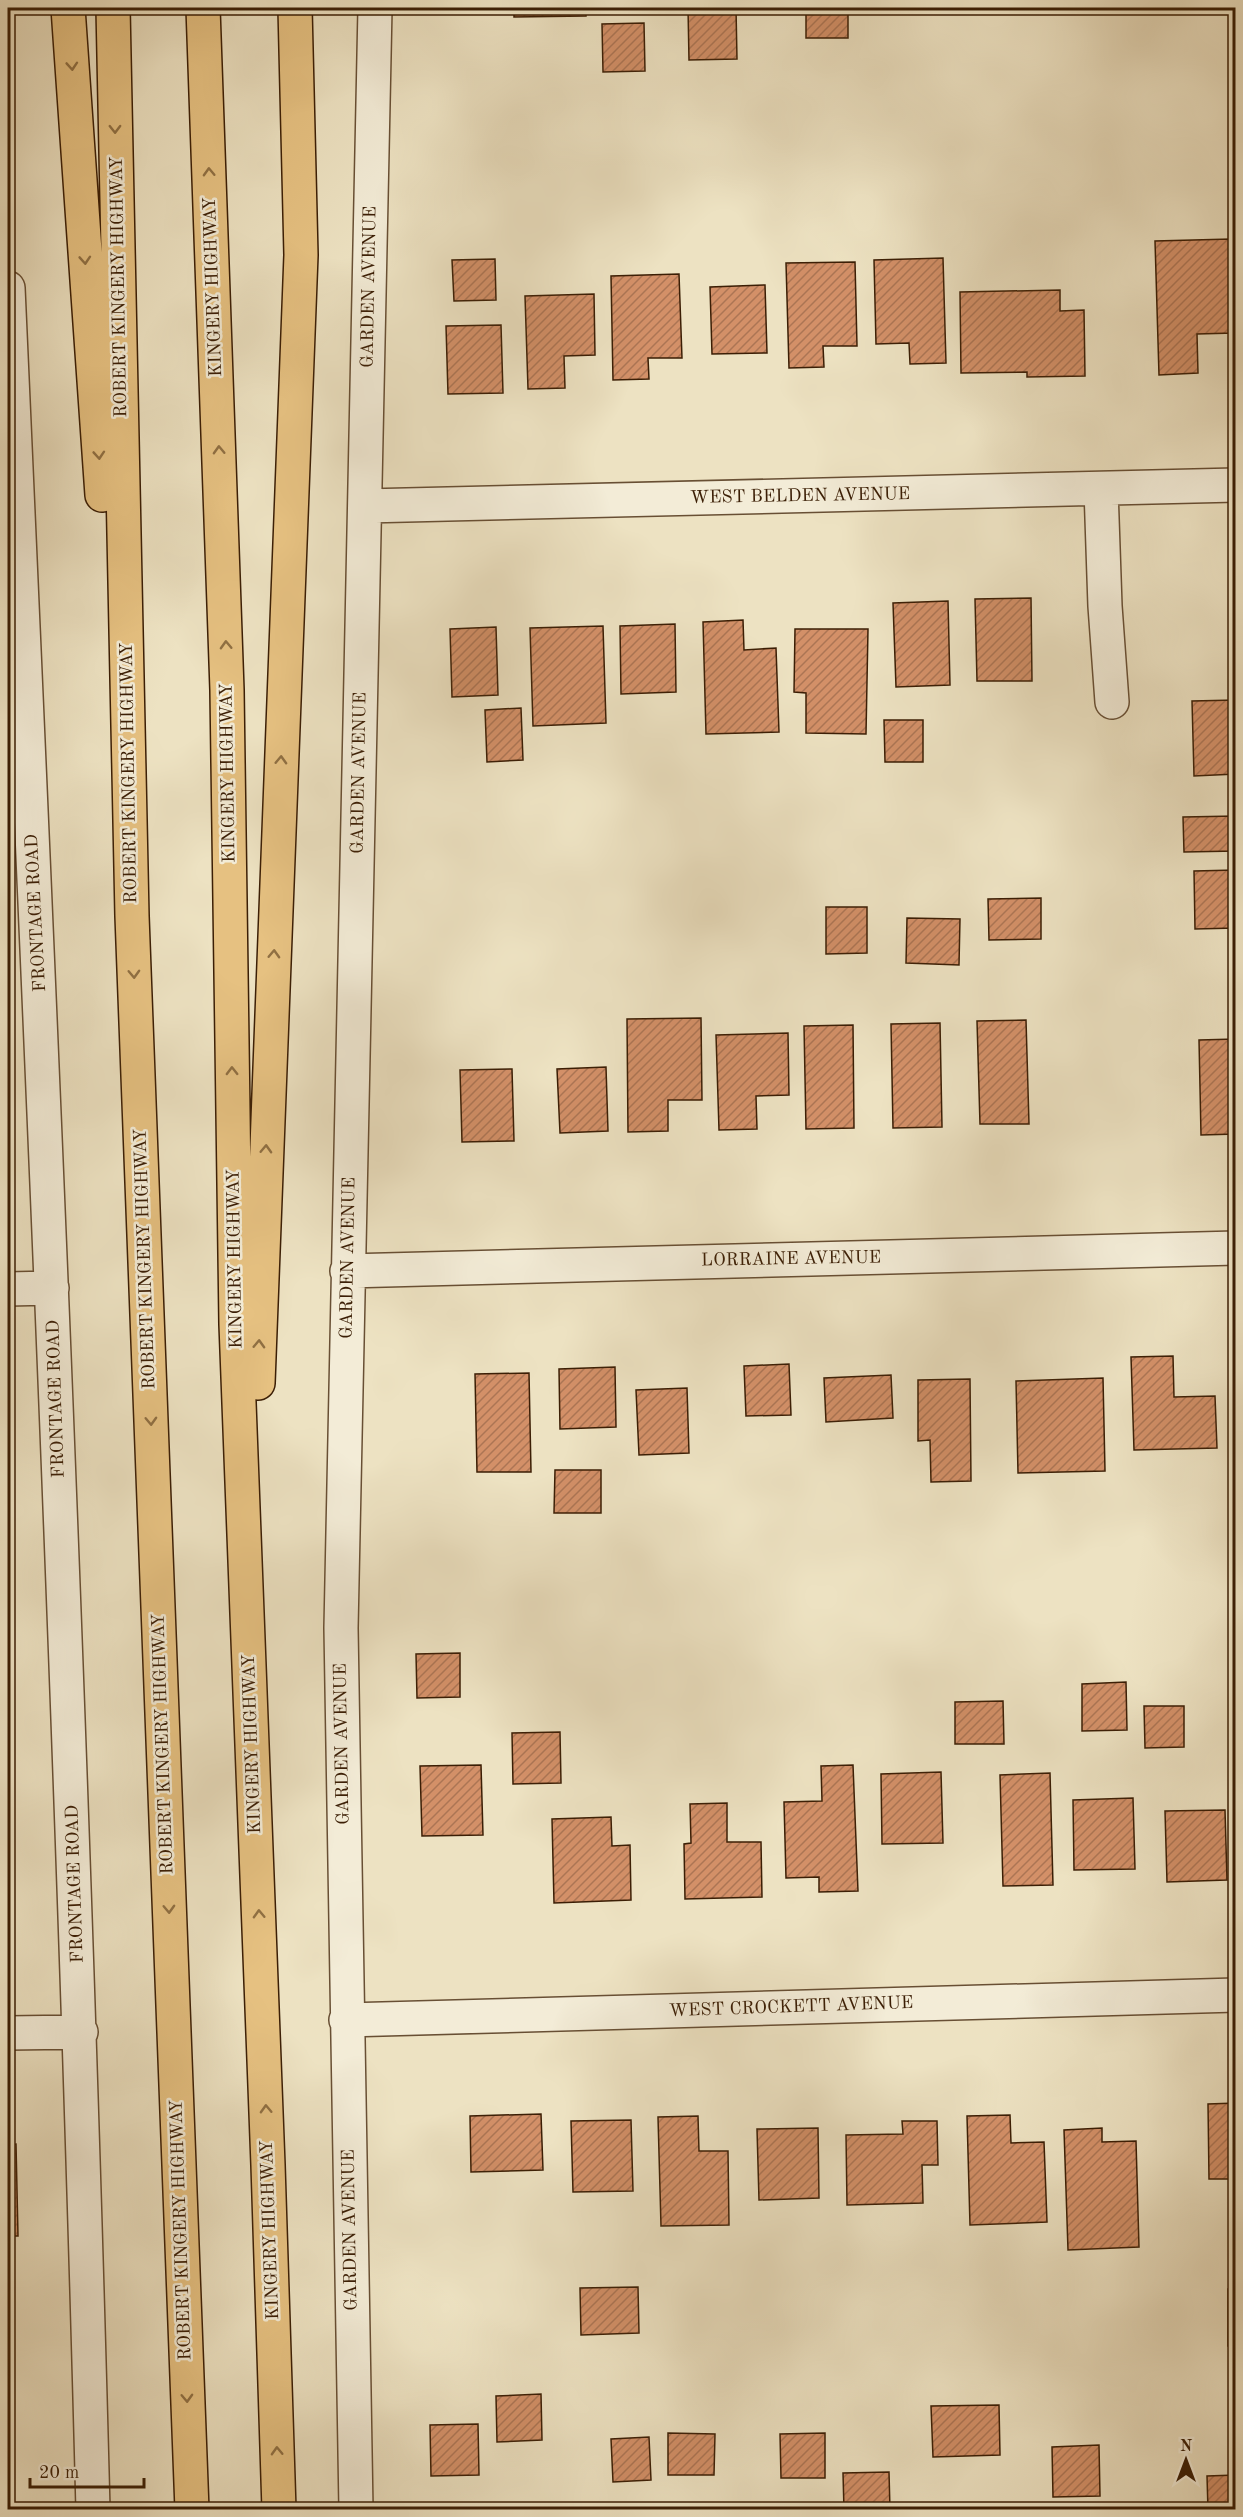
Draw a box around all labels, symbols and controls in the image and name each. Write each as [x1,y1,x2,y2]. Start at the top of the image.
one-way arrow [65,61,78,70]
one-way arrow [109,124,121,133]
street label: ROBERT KINGERY HIGHWAY [108,156,130,418]
one-way arrow [203,167,215,176]
street label: KINGERY HIGHWAY [201,197,225,377]
street label: GARDEN AVENUE [359,206,379,368]
one-way arrow [79,256,92,265]
one-way arrow [213,446,225,455]
one-way arrow [93,450,106,459]
street label: WEST BELDEN AVENUE [690,485,910,507]
one-way arrow [219,641,232,650]
street label: ROBERT KINGERY HIGHWAY [118,642,140,904]
street label: KINGERY HIGHWAY [217,683,239,863]
street label: GARDEN AVENUE [349,692,369,854]
one-way arrow [275,755,288,764]
street label: FRONTAGE ROAD [23,833,49,993]
one-way arrow [268,950,280,959]
one-way arrow [128,970,141,979]
one-way arrow [226,1067,238,1076]
street label: ROBERT KINGERY HIGHWAY [131,1128,159,1390]
one-way arrow [260,1145,273,1154]
street label: KINGERY HIGHWAY [224,1169,246,1349]
street label: GARDEN AVENUE [338,1177,358,1339]
street label: LORRAINE AVENUE [701,1248,881,1270]
street label: FRONTAGE ROAD [44,1320,68,1478]
one-way arrow [253,1340,265,1349]
one-way arrow [144,1416,157,1425]
street label: ROBERT KINGERY HIGHWAY [149,1613,177,1875]
street label: KINGERY HIGHWAY [240,1654,264,1834]
street label: GARDEN AVENUE [332,1663,352,1825]
street label: FRONTAGE ROAD [63,1805,87,1963]
one-way arrow [163,1905,176,1914]
one-way arrow [252,1910,265,1919]
street label: WEST CROCKETT AVENUE [669,1994,913,2020]
street label: ROBERT KINGERY HIGHWAY [167,2099,195,2361]
one-way arrow [260,2105,273,2114]
street label: KINGERY HIGHWAY [258,2140,282,2320]
street label: GARDEN AVENUE [340,2149,360,2311]
one-way arrow [181,2394,194,2403]
north arrow [1156,2430,1216,2490]
text: N [1180,2439,1193,2455]
one-way arrow [271,2447,283,2456]
scale bar [30,2451,144,2489]
text: 20 m [39,2464,79,2482]

